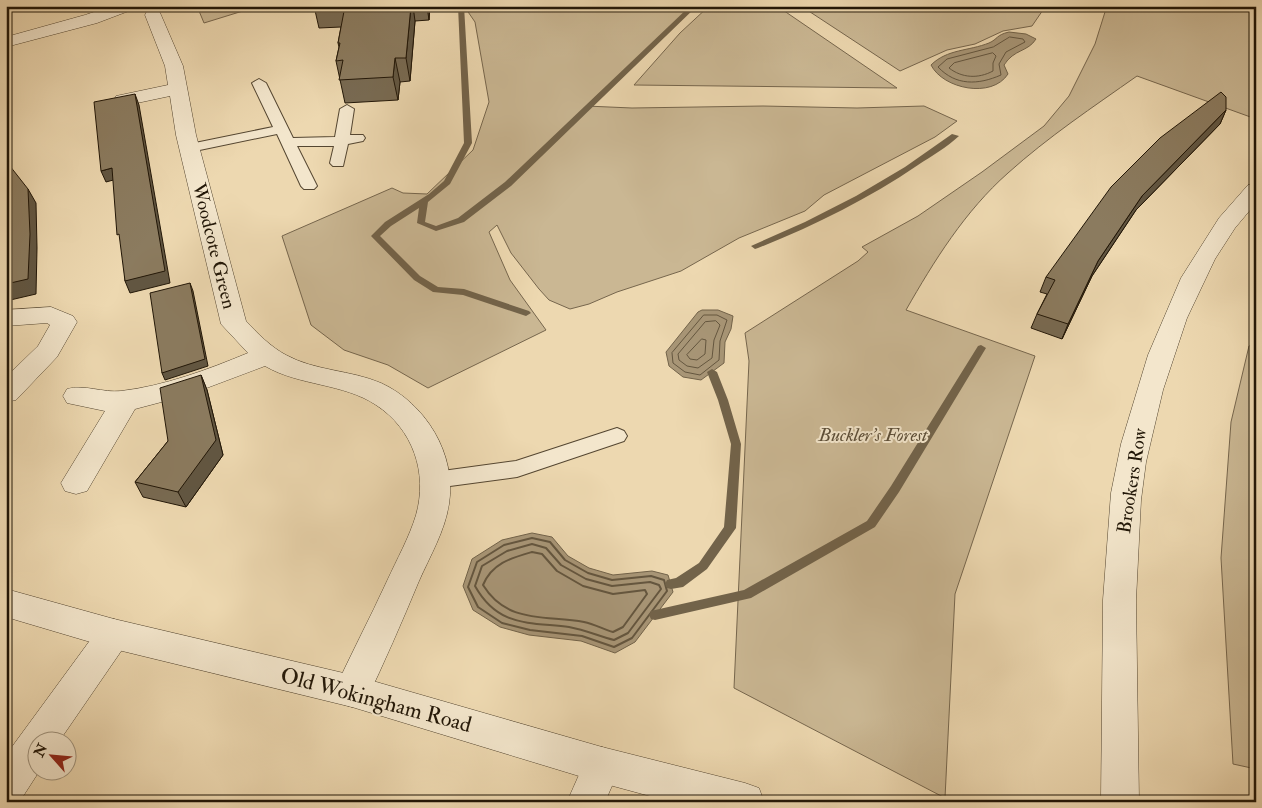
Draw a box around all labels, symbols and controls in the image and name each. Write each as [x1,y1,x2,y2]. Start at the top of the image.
street label: Woodcote Green [187,180,241,312]
park label: Buckler's Forest [817,423,929,447]
street label: Brookers Row [1112,426,1152,535]
street label: Old Wokingham Road [277,661,475,739]
north arrow [28,730,78,780]
text: N [30,740,51,761]

